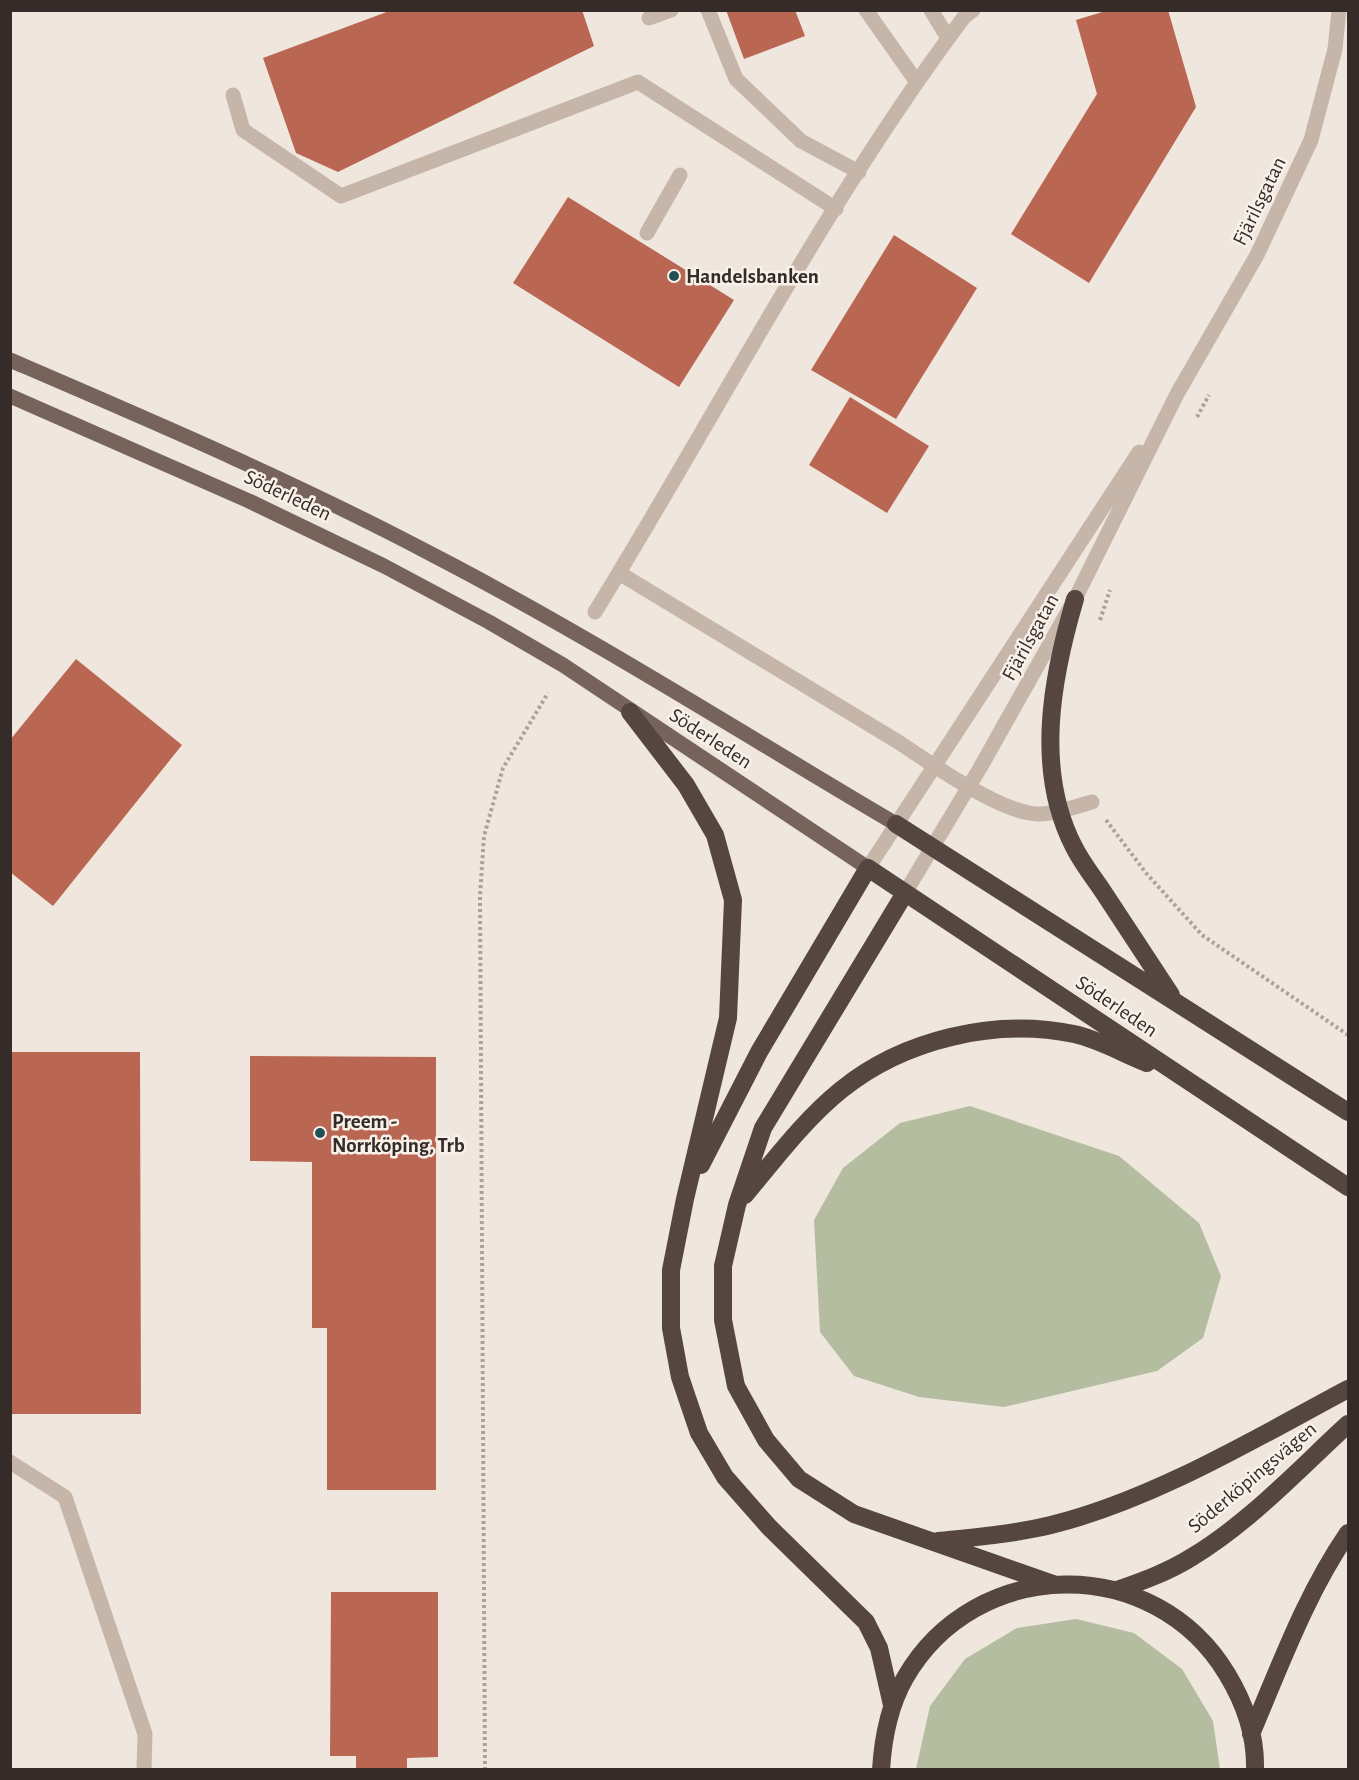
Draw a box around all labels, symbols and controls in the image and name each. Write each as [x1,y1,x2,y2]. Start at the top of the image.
street label: Fjärilsgatan [1229,154,1290,249]
place label: Handelsbanken [686,266,819,287]
marker: Handelsbanken [667,269,681,283]
street label: Söderleden [241,466,335,525]
street label: Fjärilsgatan [998,590,1063,684]
street label: Söderleden [666,704,756,773]
street label: Söderleden [1072,972,1161,1041]
place label: Preem - Norrköping, Trb [332,1111,465,1156]
marker: Preem - Norrköping, Trb [313,1126,327,1140]
street label: Söderköpingsvägen [1184,1418,1320,1537]

